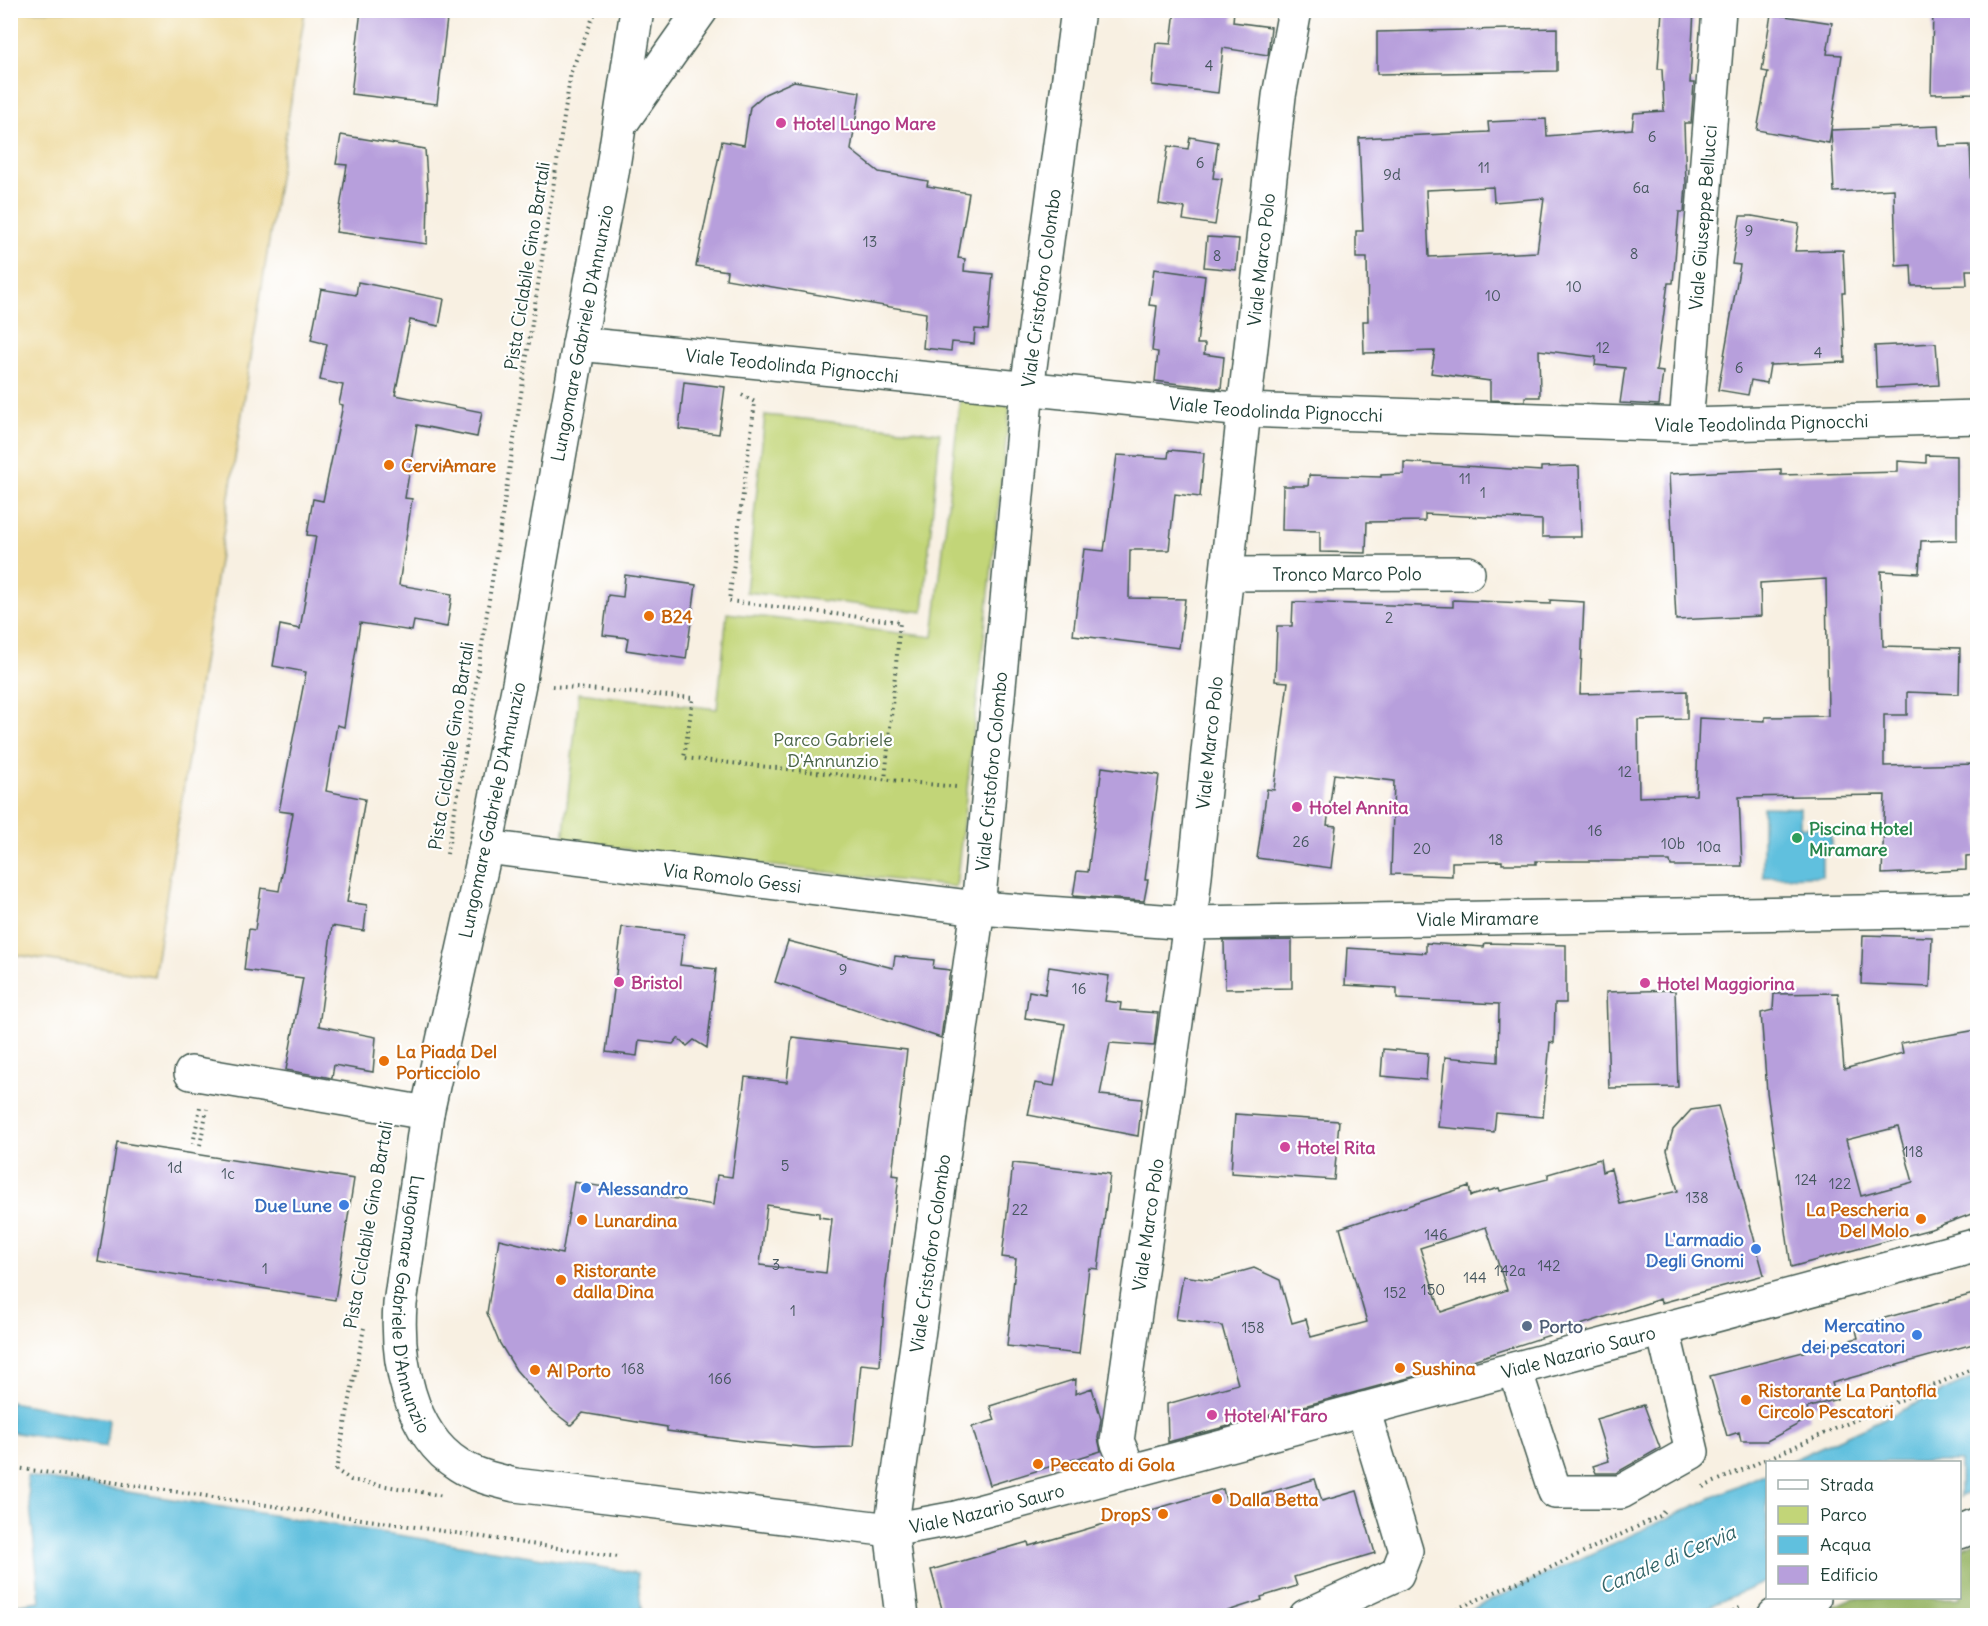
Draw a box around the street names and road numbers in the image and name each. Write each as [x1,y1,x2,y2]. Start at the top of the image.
street label: Viale Giuseppe Bellucci [1684,124,1721,311]
street label: Pista Ciclabile Gino Bartali [499,160,555,372]
street label: Viale Cristoforo Colombo [1016,187,1065,389]
street label: Viale Marco Polo [1242,192,1280,327]
street label: Lungomare Gabriele D'Annunzio [546,203,618,463]
street label: Viale Teodolinda Pignocchi [684,343,900,387]
street label: Viale Teodolinda Pignocchi [1168,391,1383,426]
street label: Viale Teodolinda Pignocchi [1654,409,1869,437]
street label: Tronco Marco Polo [1272,562,1422,585]
street label: Pista Ciclabile Gino Bartali [423,640,479,852]
street label: Viale Cristoforo Colombo [970,671,1012,872]
street label: Viale Marco Polo [1191,675,1227,810]
street label: Lungomare Gabriele D'Annunzio [454,680,530,940]
street label: Via Romolo Gessi [662,858,802,897]
street label: Viale Miramare [1416,906,1539,931]
street label: Pista Ciclabile Gino Bartali [338,1119,398,1331]
street label: Viale Cristoforo Colombo [904,1153,955,1354]
street label: Viale Marco Polo [1127,1157,1168,1293]
street label: Lungomare Gabriele D'Annunzio [388,1174,436,1437]
street label: Viale Nazario Sauro [1499,1320,1658,1383]
street label: Viale Nazario Sauro [907,1478,1067,1538]

